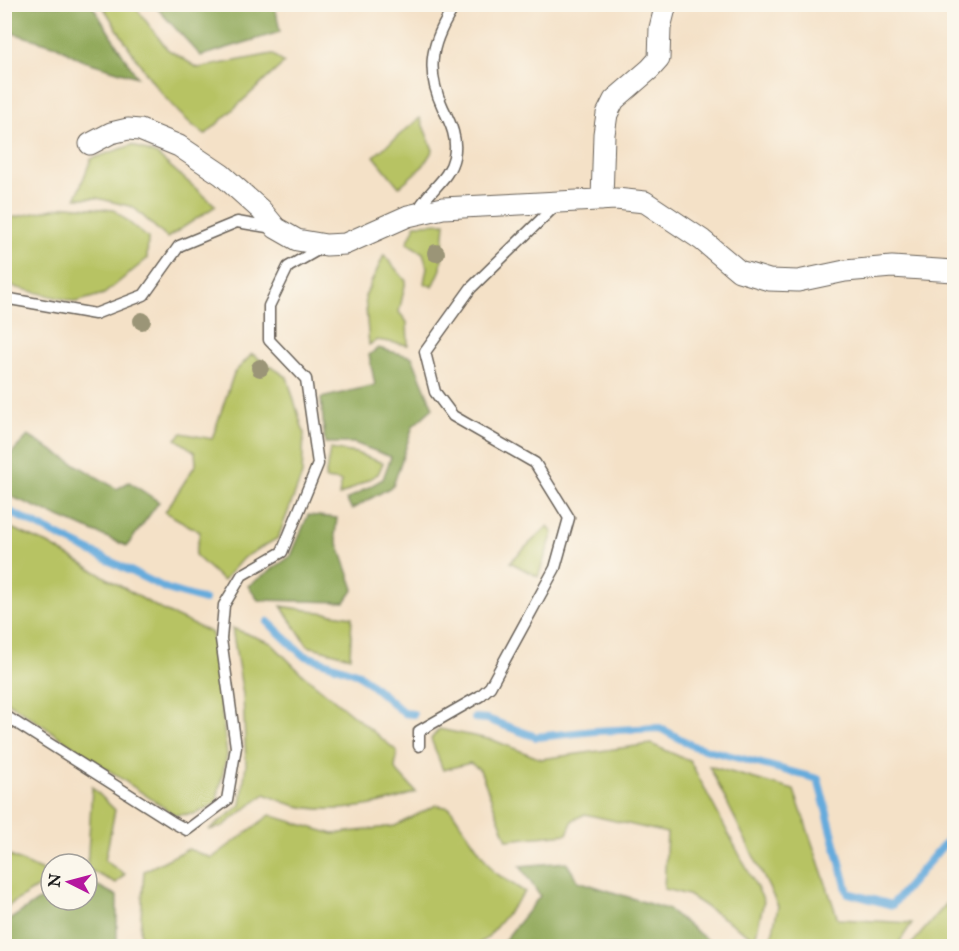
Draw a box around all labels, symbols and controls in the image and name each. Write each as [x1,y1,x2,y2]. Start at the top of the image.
north arrow [39,852,99,912]
text: N [44,872,65,888]

